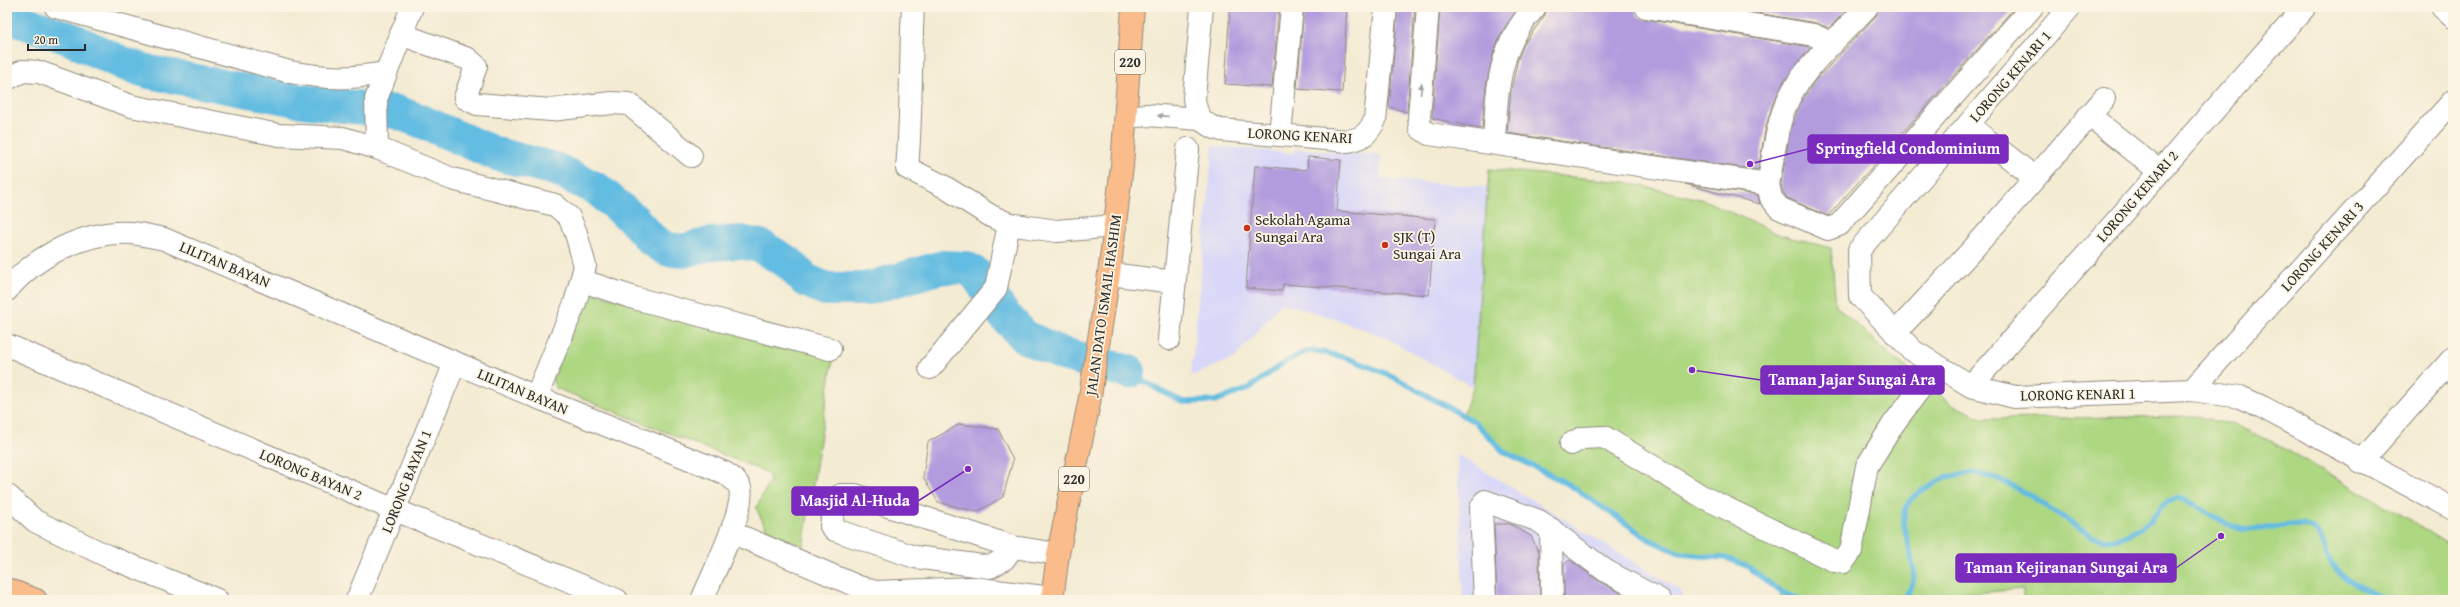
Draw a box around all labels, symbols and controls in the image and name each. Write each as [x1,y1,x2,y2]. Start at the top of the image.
scale bar [28,26,85,52]
street label: LORONG KENARI 1 [1964,26,2056,126]
text: 20 m [34,31,58,48]
road number: 220 [1115,50,1145,74]
one-way arrow [1418,83,1425,95]
one-way arrow [1157,113,1169,120]
street label: LORONG KENARI [1247,122,1353,148]
callout: Springfield Condominium [1808,135,2008,163]
text: Springfield Condominium [1816,136,2001,160]
street label: LORONG KENARI 2 [2091,146,2183,246]
street label: LORONG KENARI 3 [2276,196,2368,296]
place label: Sekolah Agama Sungai Ara [1255,209,1350,247]
street label: JALAN DATO ISMAIL HASHIM [1080,213,1126,399]
marker: Sekolah Agama Sungai Ara [1242,223,1252,233]
place label: SJK (T) Sungai Ara [1393,226,1461,264]
street label: LILITAN BAYAN [176,235,274,293]
marker: SJK (T) Sungai Ara [1380,240,1390,250]
street label: LILITAN BAYAN [474,362,572,420]
callout: Taman Jajar Sungai Ara [1761,366,1944,394]
text: Taman Jajar Sungai Ara [1768,367,1936,391]
street label: LORONG KENARI 1 [2020,382,2136,406]
street label: LORONG BAYAN 1 [376,426,436,536]
street label: LORONG BAYAN 2 [256,443,366,505]
road number: 220 [1059,467,1089,491]
callout: Masjid Al-Huda [792,487,918,515]
text: Masjid Al-Huda [800,488,911,512]
callout: Taman Kejiranan Sungai Ara [1956,554,2176,582]
text: Taman Kejiranan Sungai Ara [1964,555,2169,579]

